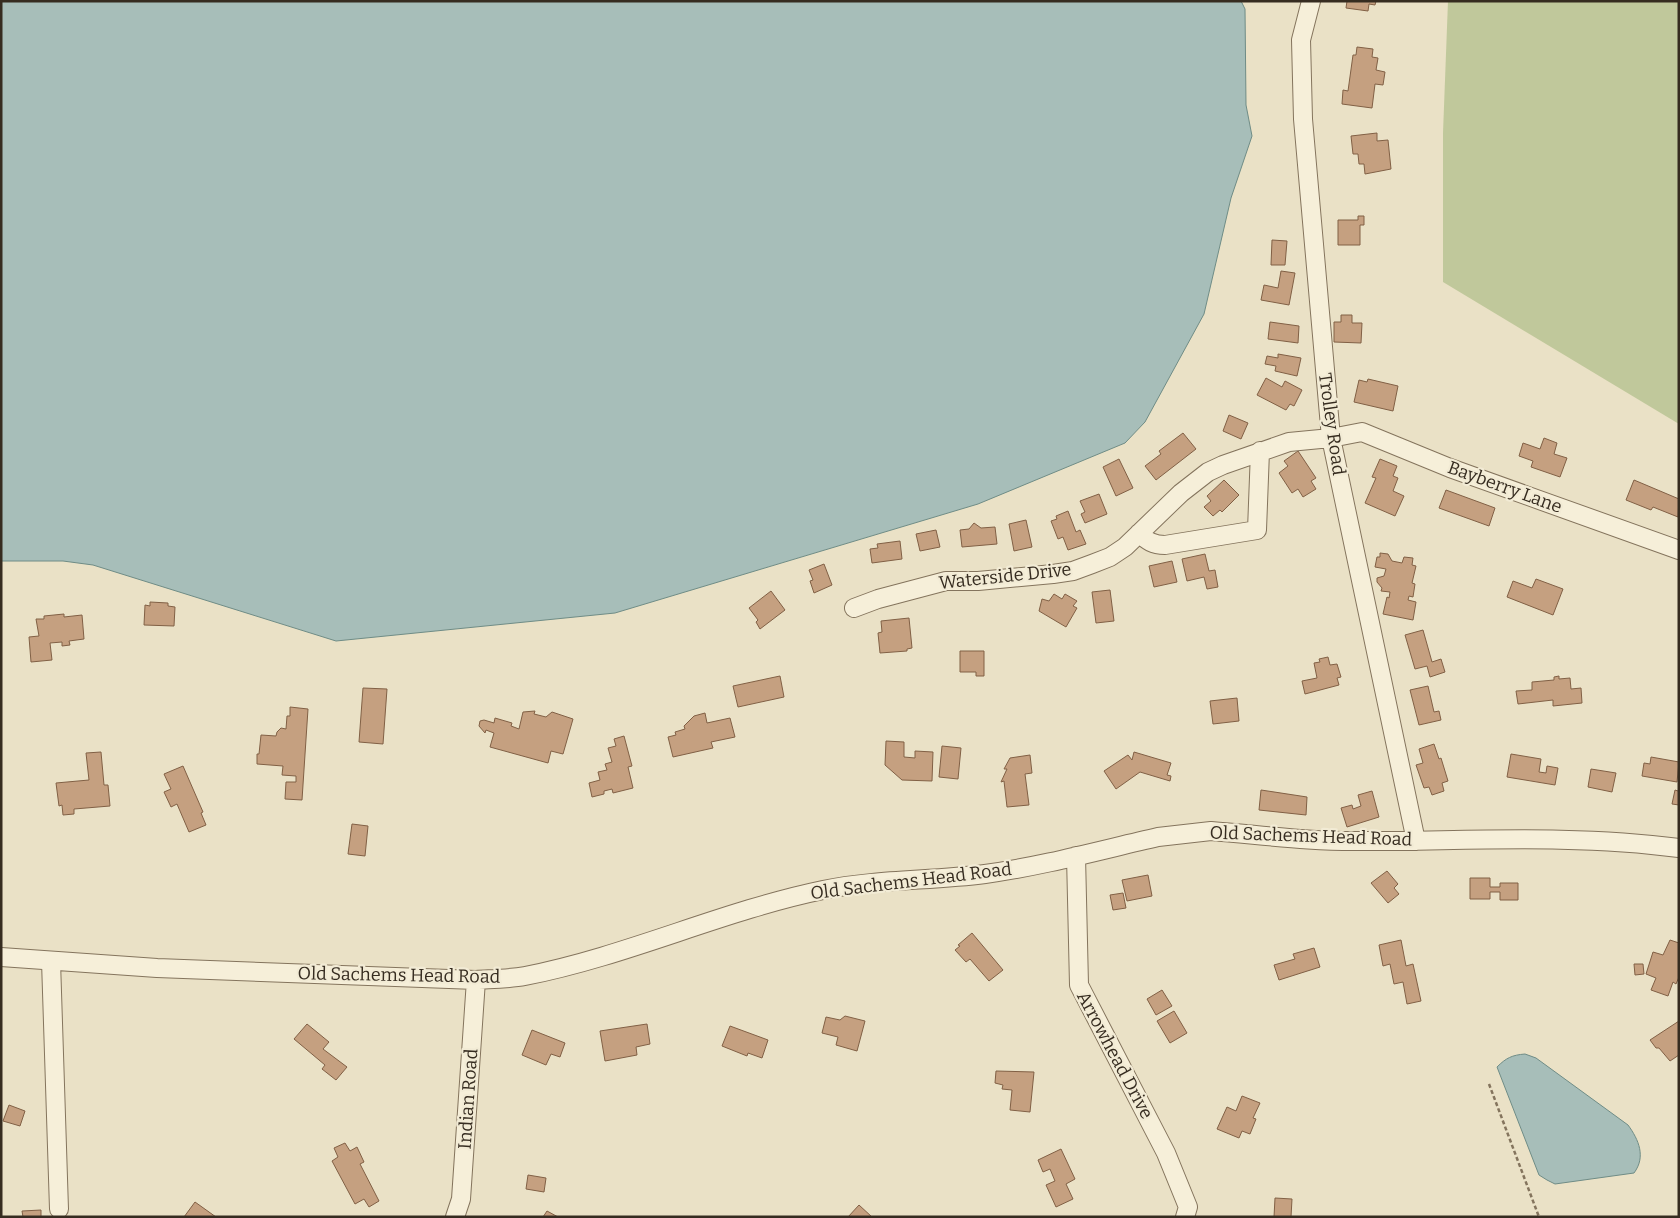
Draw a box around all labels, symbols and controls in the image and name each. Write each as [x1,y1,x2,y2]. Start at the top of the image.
street label: Trolley Road [1314,371,1350,477]
street label: Bayberry Lane [1445,456,1565,518]
street label: Waterside Drive [938,558,1072,594]
street label: Old Sachems Head Road [1209,821,1413,851]
street label: Old Sachems Head Road [809,858,1013,904]
street label: Old Sachems Head Road [298,962,501,988]
street label: Arrowhead Drive [1072,987,1158,1123]
street label: Indian Road [454,1048,483,1150]

